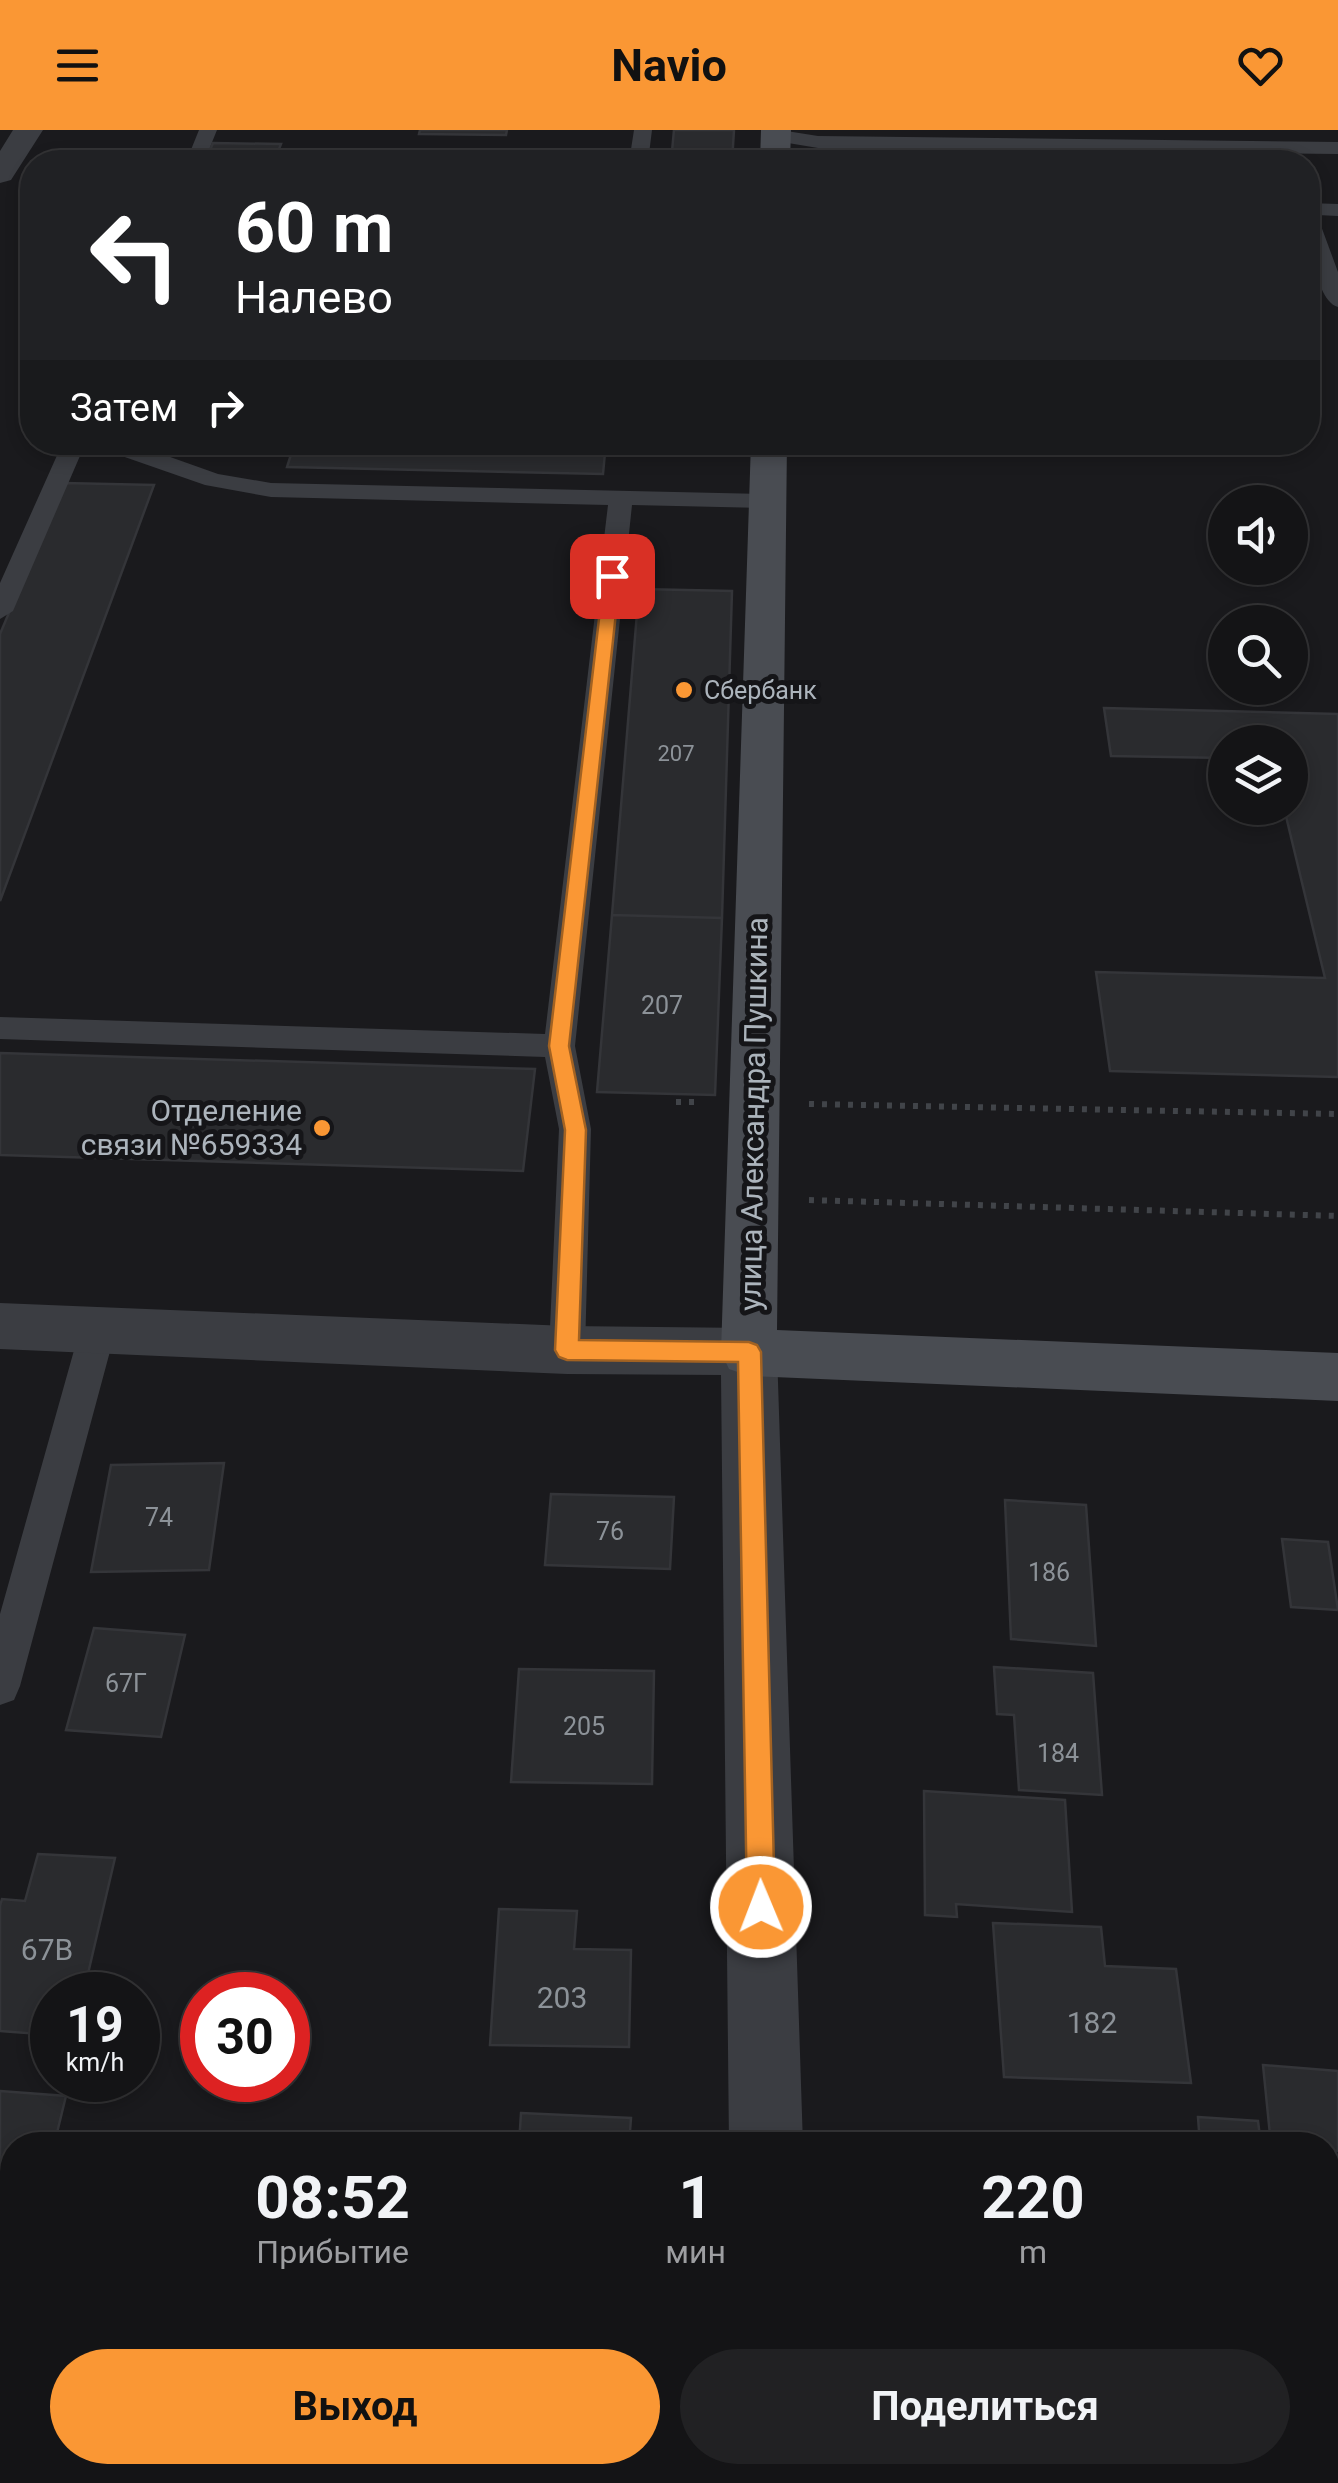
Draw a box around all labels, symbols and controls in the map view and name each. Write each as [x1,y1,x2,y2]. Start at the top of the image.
icon: menu [50,38,105,93]
icon: heart [1233,38,1288,93]
text: Navio [611,39,727,92]
text: 60 m [235,187,393,269]
icon: left [70,190,200,320]
text: Налево [235,271,393,324]
icon: right [198,380,253,435]
text: Затем [70,386,178,430]
map controls [1208,485,1308,825]
button: sound [1208,485,1308,585]
pin [570,534,655,619]
icon: arrive [585,549,640,604]
button: search [1208,605,1308,705]
place label: Сбербанк [704,676,817,705]
marker: Сбербанк [673,679,695,701]
button: layers [1208,725,1308,825]
house number: 207 [657,741,695,766]
street label: улица Александра Пушкина [733,917,774,1311]
house number: 207 [641,991,683,1020]
place label: Отделение связи №659334 [81,1093,302,1162]
marker: Отделение связи №659334 [311,1117,333,1139]
house number: 74 [145,1503,173,1532]
house number: 76 [596,1517,624,1546]
house number: 186 [1028,1558,1070,1587]
house number: 67Г [105,1669,147,1698]
house number: 205 [563,1712,605,1741]
house number: 184 [1037,1739,1079,1768]
position arrow [709,1855,813,1959]
house number: 67В [21,1932,73,1967]
speed limit sign: 30 [180,1972,310,2102]
house number: 203 [537,1980,587,2015]
text: 19 [66,1996,124,2054]
house number: 182 [1067,2005,1117,2040]
text: km/h [66,2048,124,2077]
text: 08:52 [255,2162,410,2233]
text: 1 [678,2162,713,2233]
text: 220 [981,2162,1085,2233]
text: Прибытие [256,2233,409,2271]
text: мин [665,2233,726,2271]
text: m [1019,2233,1047,2271]
button: Выход [50,2349,660,2464]
button: Поделиться [680,2349,1290,2464]

